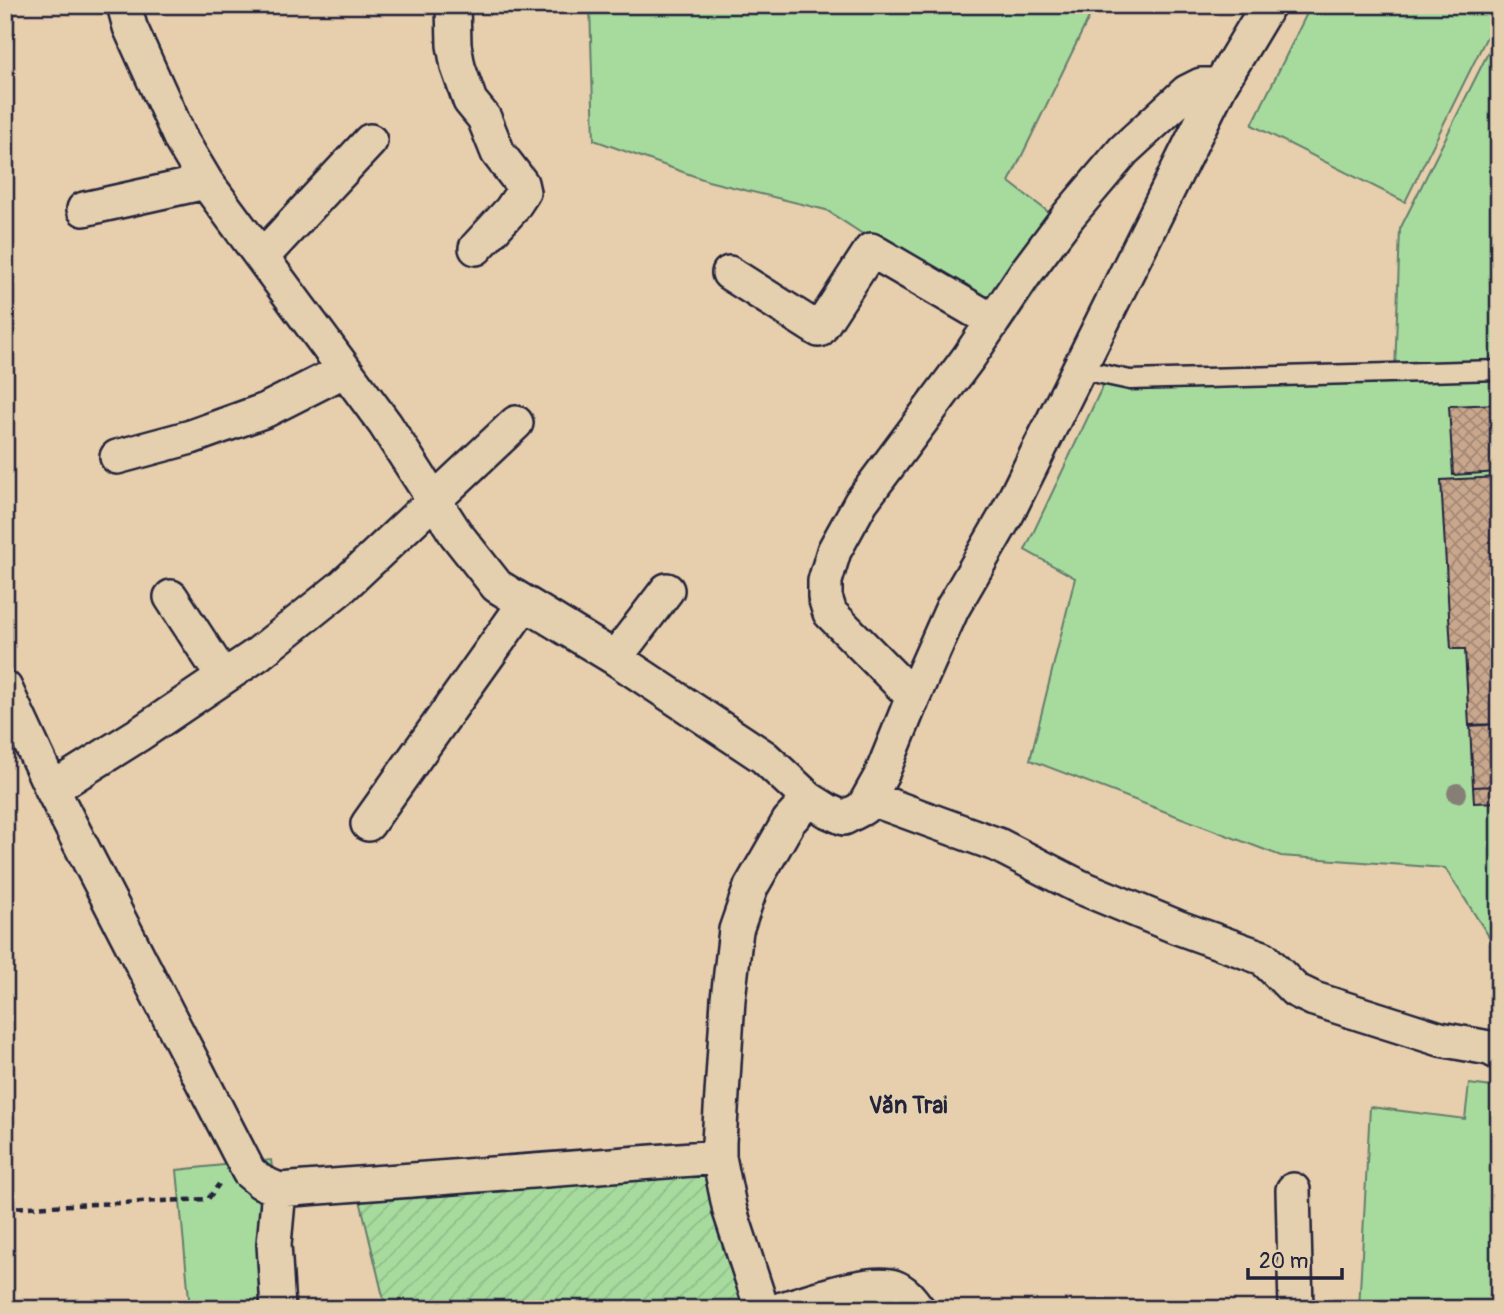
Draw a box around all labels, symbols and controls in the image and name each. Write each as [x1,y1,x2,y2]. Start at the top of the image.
district label: Văn Trai [869,1091,947,1120]
scale bar [1248,1237,1343,1281]
text: 20 m [1259,1248,1308,1275]

